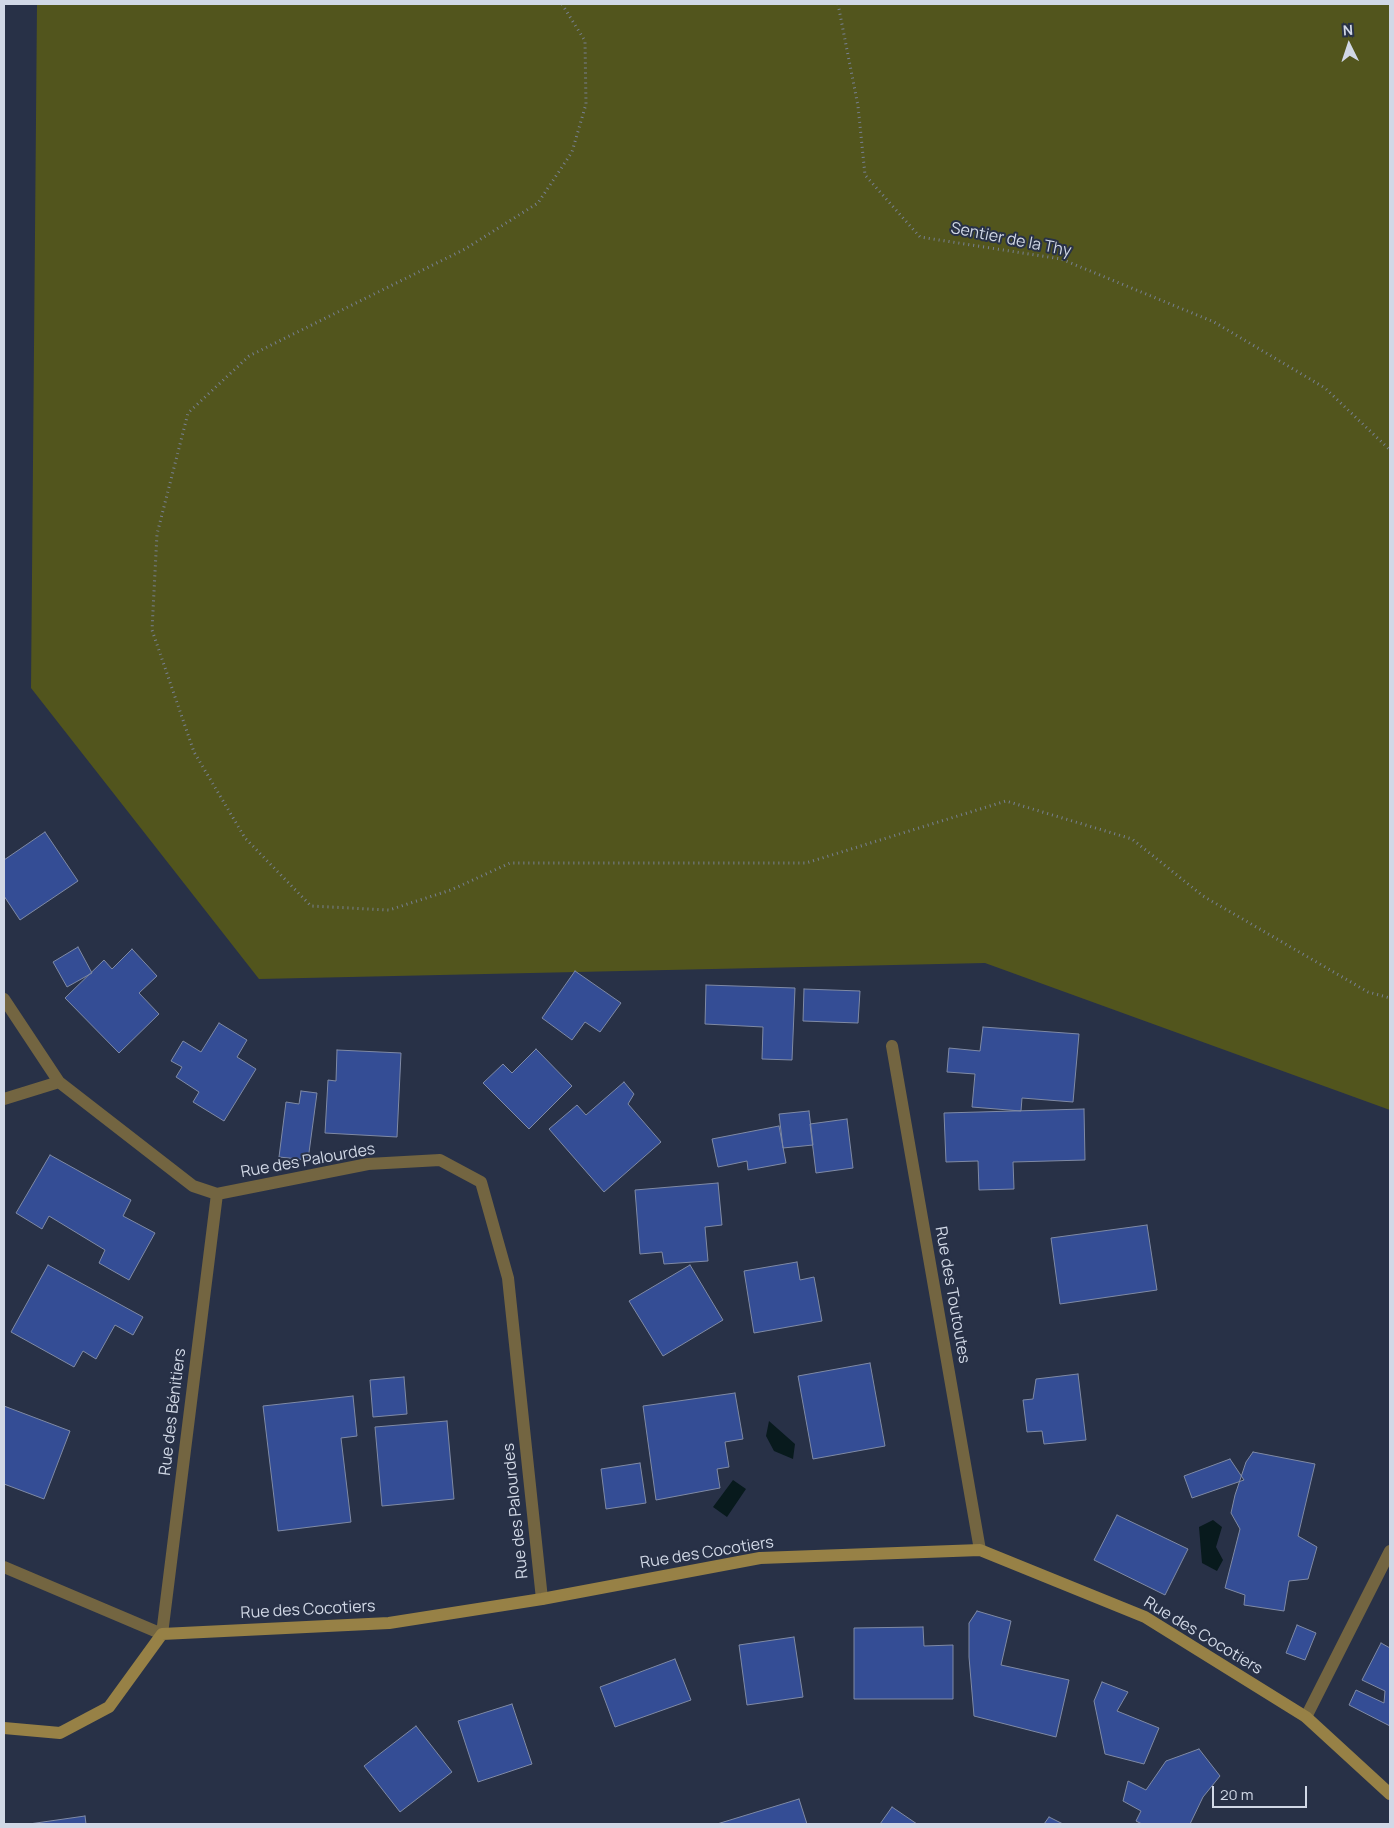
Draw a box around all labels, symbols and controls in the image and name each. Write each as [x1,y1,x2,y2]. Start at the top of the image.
north arrow [1324,20,1374,70]
text: N [1342,20,1354,39]
street label: Sentier de la Thy [949,219,1073,261]
street label: Rue des Palourdes [239,1140,377,1182]
street label: Rue des Toutoutes [931,1225,973,1365]
street label: Rue des Bénitiers [156,1347,190,1477]
street label: Rue des Palourdes [499,1442,533,1580]
street label: Rue des Cocotiers [639,1533,775,1573]
street label: Rue des Cocotiers [1140,1593,1266,1679]
street label: Rue des Cocotiers [240,1597,376,1623]
scale bar [1214,1776,1309,1808]
text: 20 m [1220,1784,1253,1805]

